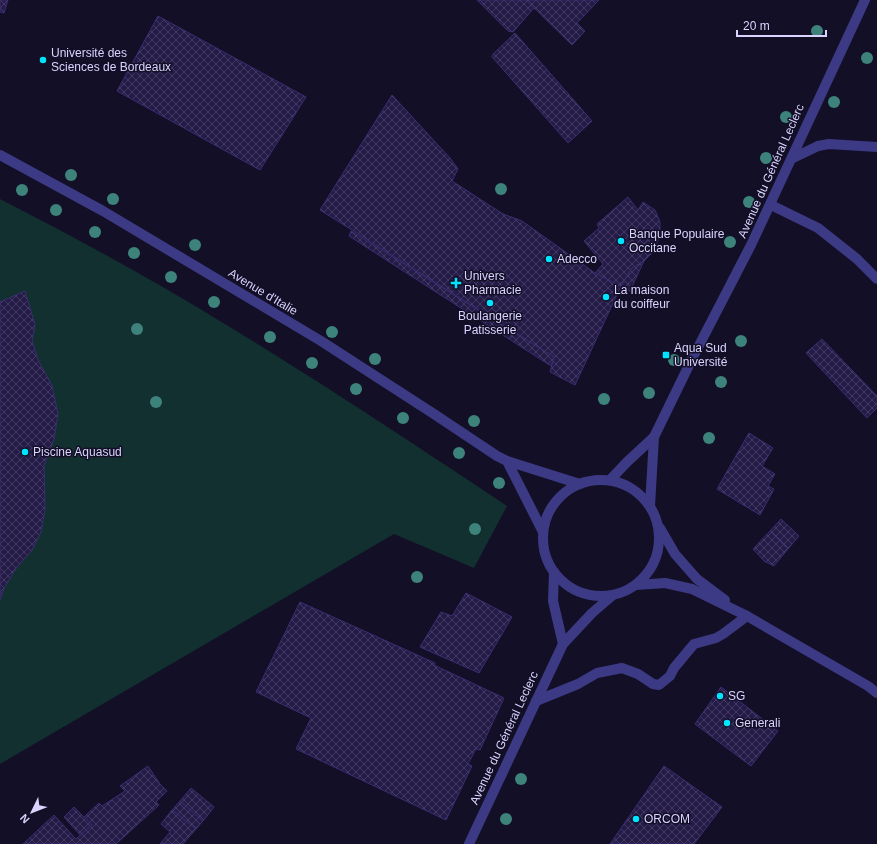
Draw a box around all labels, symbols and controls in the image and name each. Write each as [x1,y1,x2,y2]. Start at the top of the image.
scale bar [737,12,826,38]
text: 20 m [743,19,770,33]
place label: Université des Sciences de Bordeaux [51,46,171,74]
marker: Université des Sciences de Bordeaux [38,55,48,65]
street label: Avenue du Général Leclerc [735,102,807,240]
place label: Banque Populaire Occitane [629,227,725,255]
marker: Banque Populaire Occitane [616,236,626,246]
place label: Adecco [557,252,597,266]
marker: Adecco [544,254,554,264]
street label: Avenue d'Italie [226,266,300,318]
place label: Univers Pharmacie [464,269,522,297]
marker: Univers Pharmacie [451,278,461,288]
place label: La maison du coiffeur [614,283,670,311]
marker: La maison du coiffeur [601,292,611,302]
marker: Boulangerie Patisserie [485,298,495,308]
place label: Boulangerie Patisserie [458,309,522,337]
place label: Aqua Sud Université [674,341,728,369]
marker: Aqua Sud Université [661,350,671,360]
place label: Piscine Aquasud [33,445,122,459]
marker: Piscine Aquasud [20,447,30,457]
street label: Avenue du Général Leclerc [467,669,541,807]
place label: SG [728,689,745,703]
marker: SG [715,691,725,701]
place label: Generali [735,716,780,730]
marker: Generali [722,718,732,728]
north arrow [12,792,52,832]
text: N [18,812,32,826]
place label: ORCOM [644,812,690,826]
marker: ORCOM [631,814,641,824]

